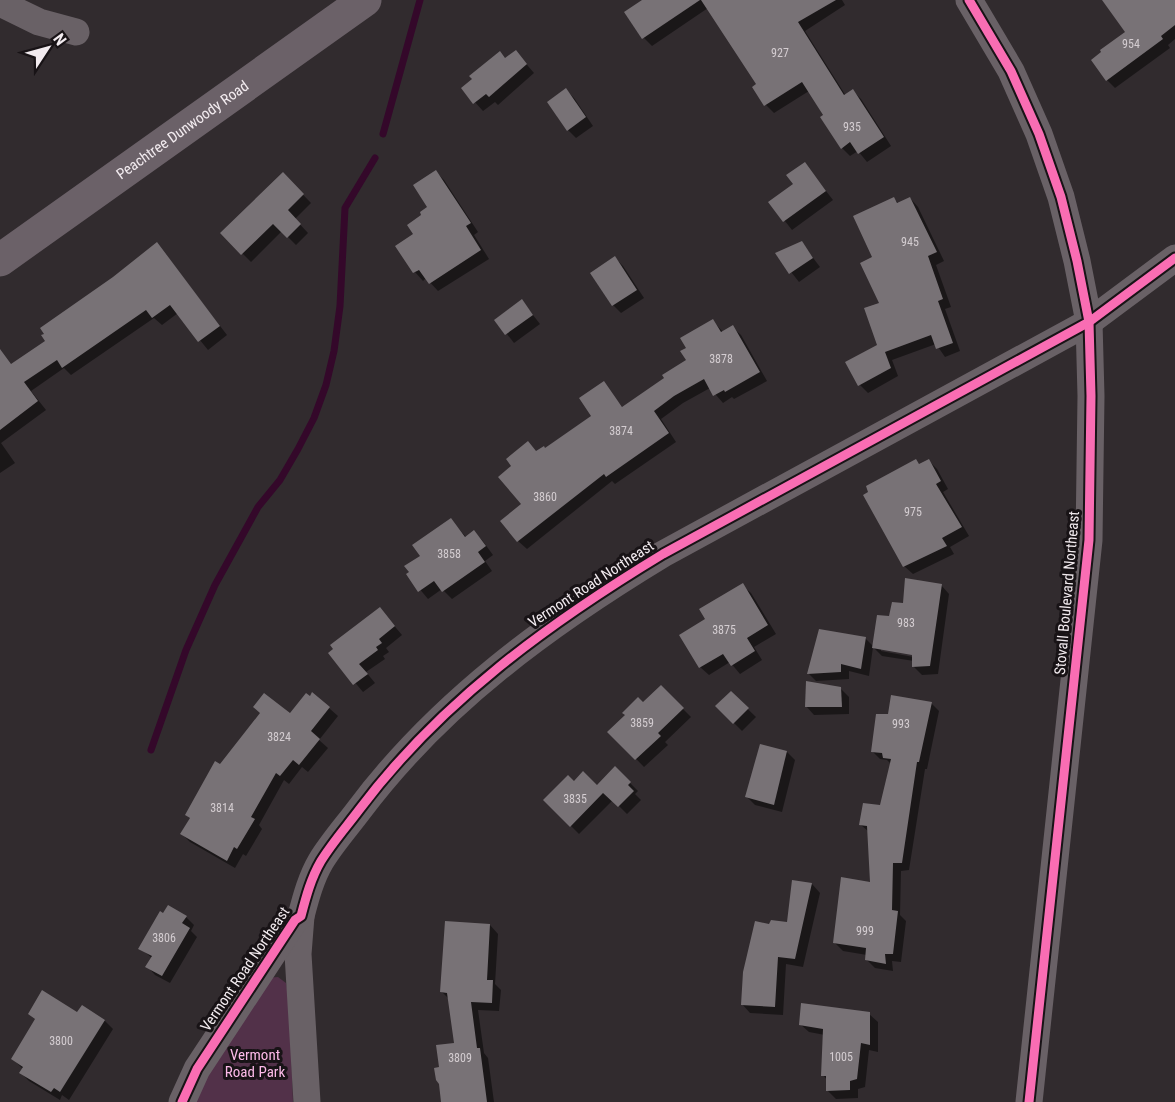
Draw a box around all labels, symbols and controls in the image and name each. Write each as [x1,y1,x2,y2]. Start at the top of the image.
north arrow [18,18,78,78]
text: N [49,30,70,49]
house number: 954 [1122,37,1140,51]
house number: 927 [771,46,789,60]
street label: Peachtree Dunwoody Road [113,77,252,183]
house number: 935 [843,120,861,134]
house number: 945 [901,235,919,249]
house number: 3878 [709,352,733,366]
house number: 3874 [609,424,633,438]
house number: 3860 [533,490,557,504]
house number: 975 [904,505,922,519]
street label: Stovall Boulevard Northeast [1051,510,1083,676]
street label: Vermont Road Northeast [525,537,657,631]
house number: 3858 [437,547,461,561]
house number: 983 [897,616,915,630]
house number: 3875 [712,623,736,637]
house number: 3859 [630,716,654,730]
house number: 993 [892,717,910,731]
house number: 3824 [267,730,291,744]
house number: 3835 [563,792,587,806]
house number: 3814 [210,801,234,815]
street label: Vermont Road Northeast [197,903,293,1035]
house number: 999 [856,924,874,938]
house number: 3806 [152,931,176,945]
house number: 3800 [49,1034,73,1048]
park label: Vermont Road Park [225,1046,285,1081]
house number: 1005 [829,1050,853,1064]
house number: 3809 [448,1051,472,1065]

